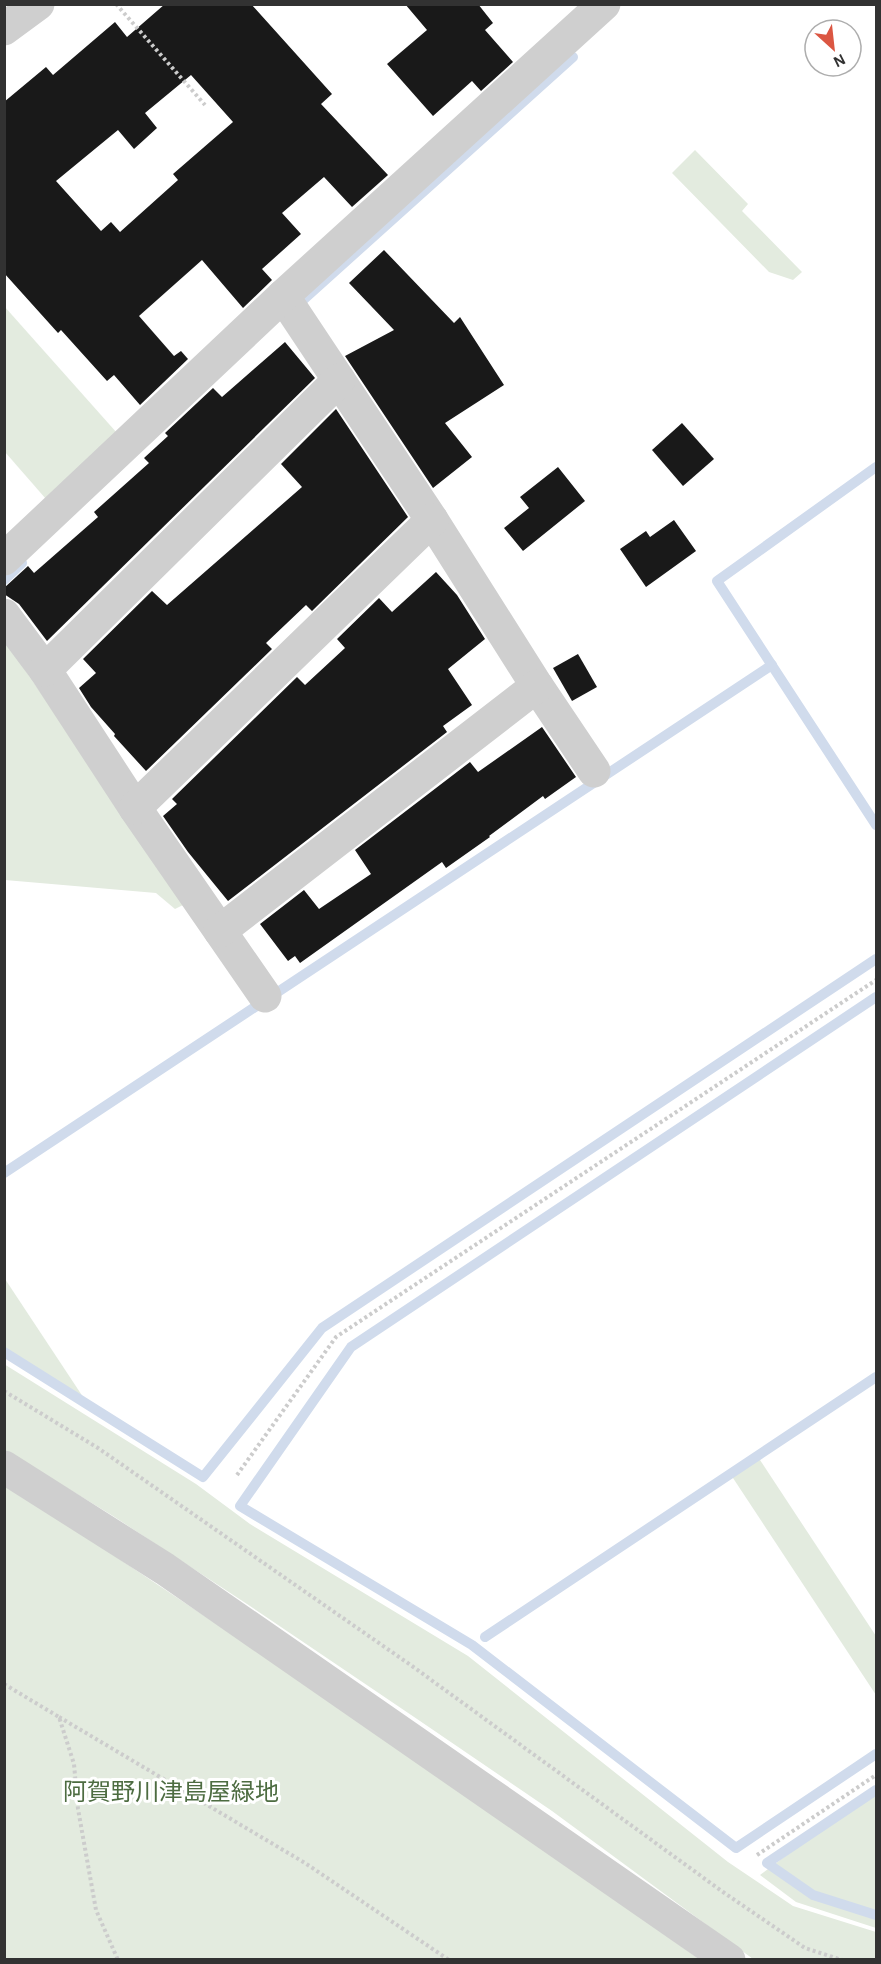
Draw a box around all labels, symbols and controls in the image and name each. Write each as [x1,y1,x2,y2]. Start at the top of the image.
north arrow [803,18,863,78]
text: N [831,51,848,70]
park label: 阿賀野川津島屋緑地 [63,1779,279,1805]

